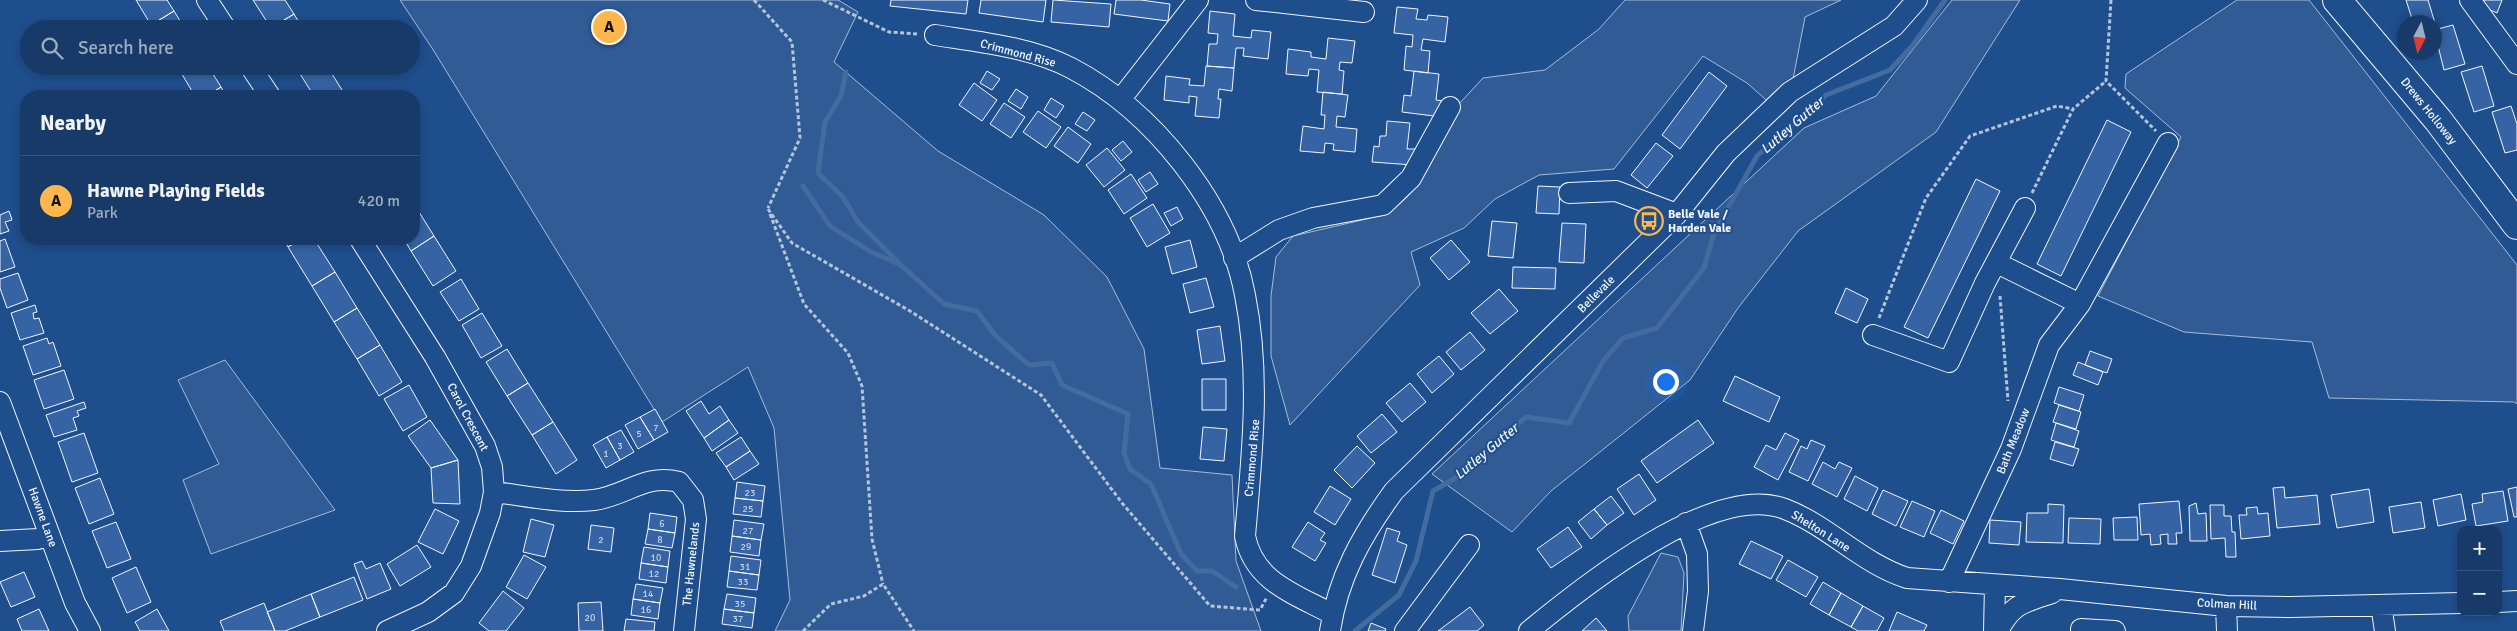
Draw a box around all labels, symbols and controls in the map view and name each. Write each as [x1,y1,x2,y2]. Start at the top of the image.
pin: A [593,8,625,46]
north arrow [2397,15,2442,60]
search box [20,20,420,75]
icon: search [38,34,66,62]
text: Search here [78,36,174,60]
street label: Crimmond Rise [978,36,1057,71]
street label: Drews Holloway [2397,75,2460,148]
water label: Lutley Gutter [1757,92,1829,158]
text: Nearby [40,110,106,136]
text: Hawne Playing Fields [87,179,265,203]
text: A [51,191,61,211]
text: 420 m [358,191,400,211]
text: Park [87,203,118,223]
bus stop icon: Belle Vale / Harden Vale [1634,206,1664,236]
place label: Belle Vale / Harden Vale [1668,207,1731,236]
street label: Bellevale [1574,272,1618,316]
your location [1653,369,1679,395]
street label: Carol Crescent [443,381,492,454]
street label: Bath Meadow [1993,406,2034,476]
water label: Lutley Gutter [1451,418,1523,483]
street label: Crimmond Rise [1242,419,1263,497]
house number: 7 [653,422,659,434]
house number: 5 [636,428,642,440]
house number: 3 [617,440,623,452]
house number: 1 [603,448,609,460]
street label: Hawne Lane [25,485,60,549]
house number: 23 [745,487,755,499]
house number: 25 [743,503,753,515]
street label: Shelton Lane [1788,507,1853,555]
house number: 6 [659,518,665,530]
street label: The Hawnelands [680,521,703,607]
house number: 27 [743,525,753,537]
map controls [2457,526,2502,616]
button: + [2457,526,2502,571]
house number: 2 [598,534,604,546]
house number: 8 [657,534,663,546]
house number: 29 [741,541,751,553]
house number: 10 [651,552,661,564]
house number: 31 [740,561,750,573]
house number: 12 [649,568,659,580]
button: − [2457,571,2502,616]
house number: 33 [738,576,748,588]
house number: 14 [643,588,654,600]
street label: Colman Hill [2197,595,2258,614]
house number: 35 [735,598,745,610]
house number: 16 [641,604,651,616]
house number: 20 [585,612,595,624]
house number: 37 [733,613,743,625]

